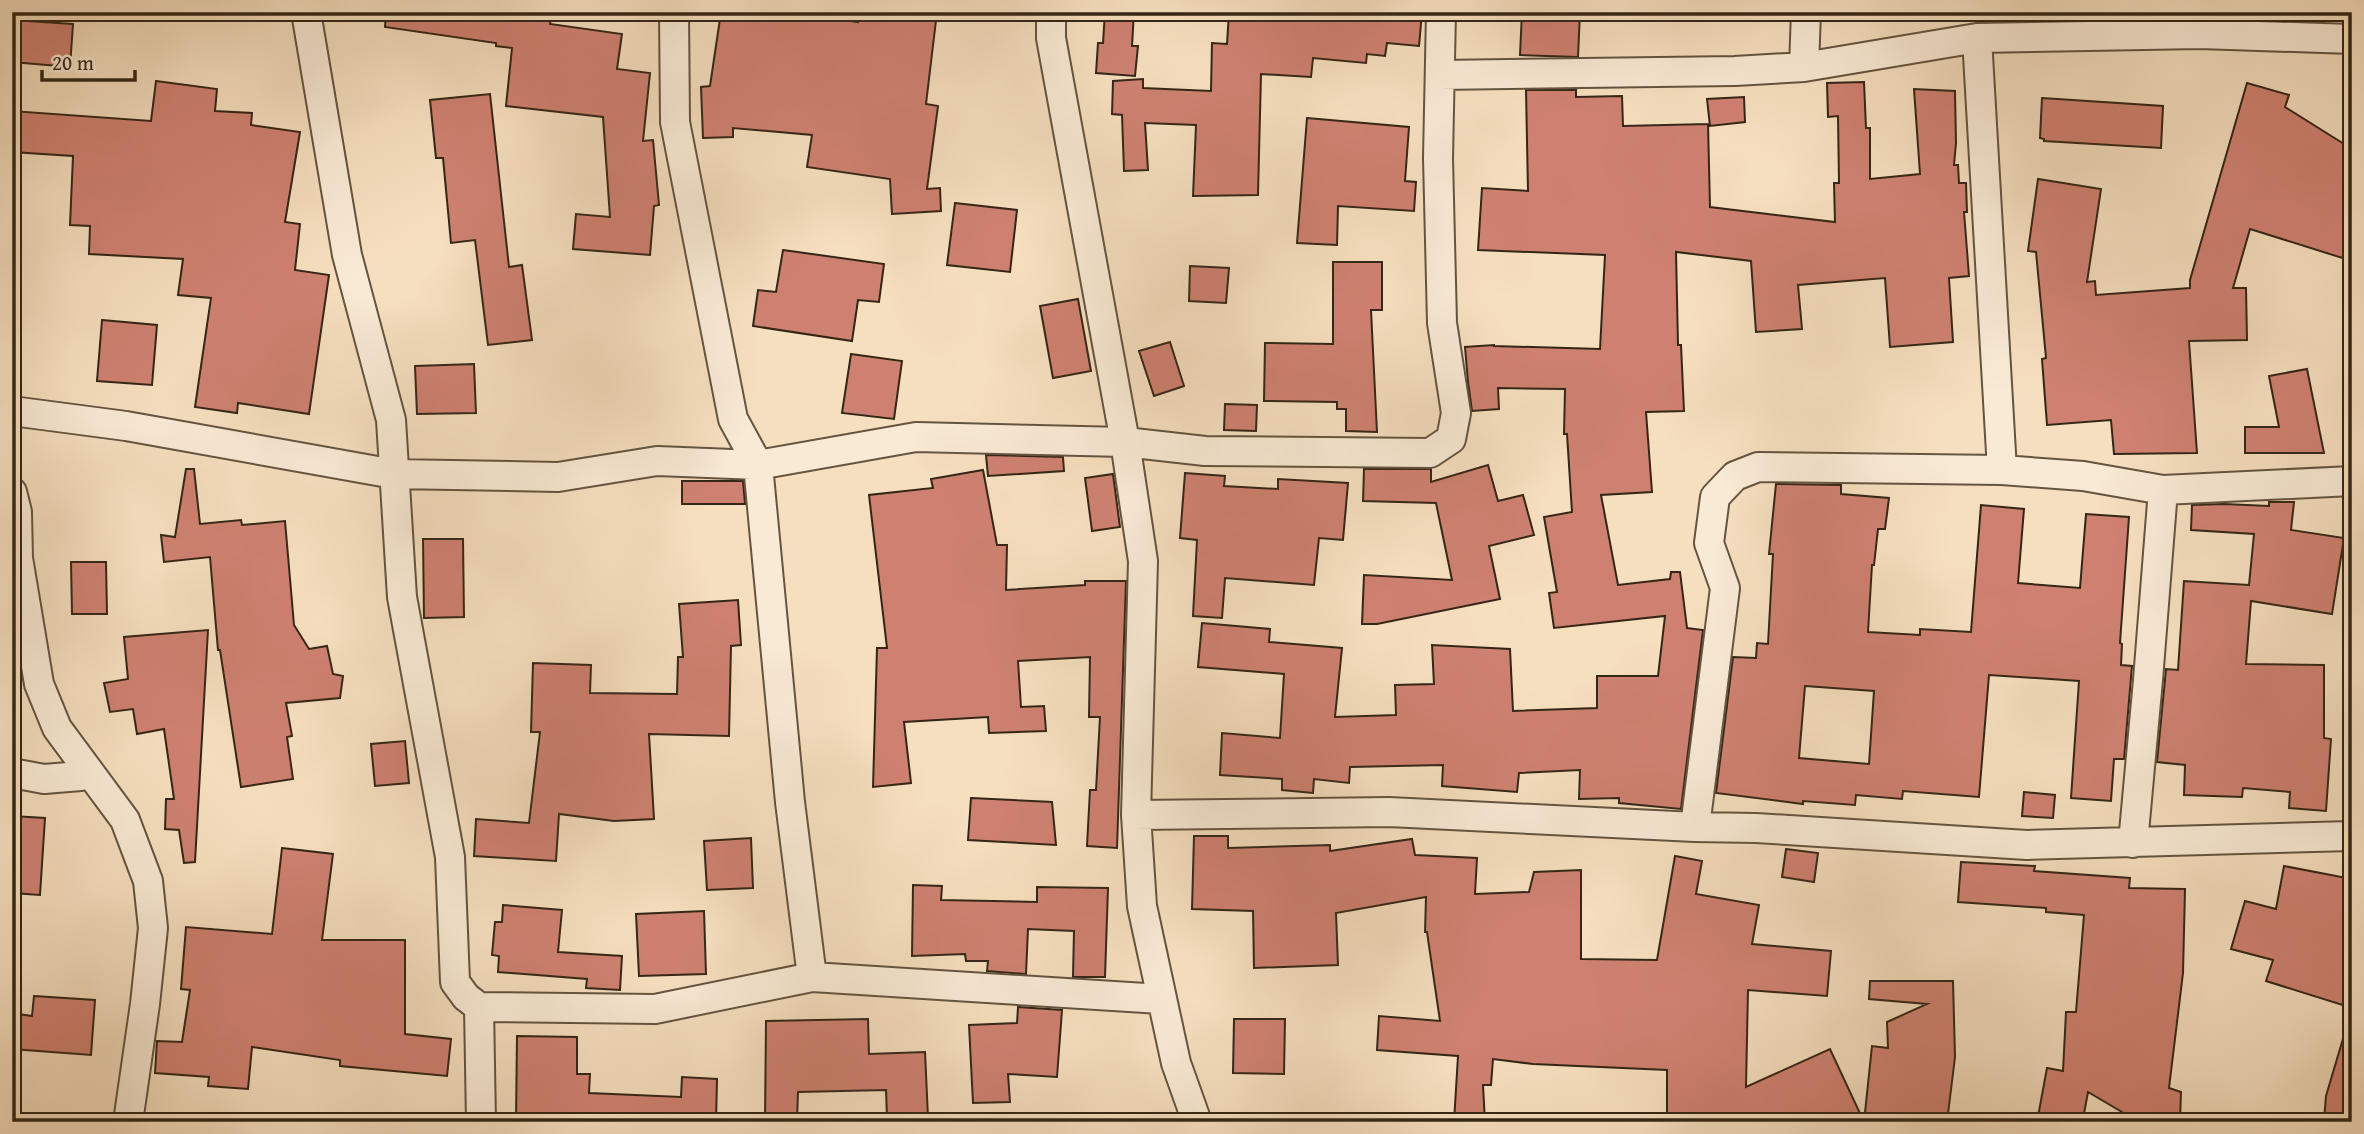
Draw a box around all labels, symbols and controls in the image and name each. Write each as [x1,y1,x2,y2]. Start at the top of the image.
scale bar [42,38,135,82]
text: 20 m [52,47,94,78]

